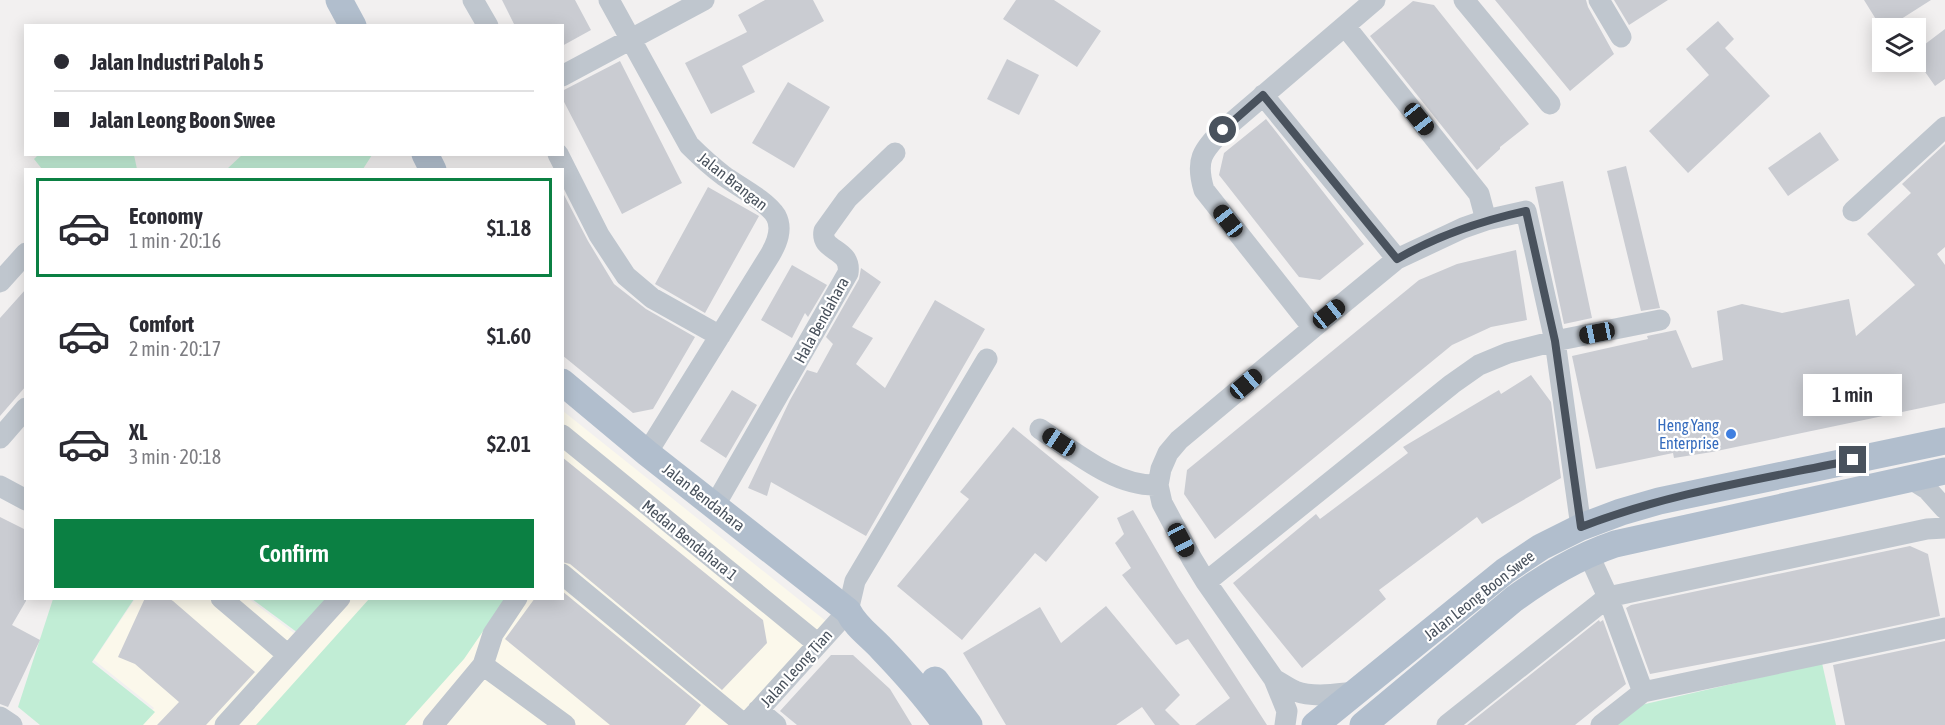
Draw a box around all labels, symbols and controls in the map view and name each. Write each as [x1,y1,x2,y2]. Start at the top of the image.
map controls [1872,18,1926,72]
button: layers [1872,18,1926,72]
text: Jalan Industri Paloh 5 [90,49,264,75]
car [1401,99,1437,139]
text: Jalan Leong Boon Swee [90,107,275,133]
route start [1209,116,1236,143]
street label: Jalan Brangan [694,148,771,214]
icon: car [57,201,111,255]
car [1210,201,1246,241]
text: Economy [129,203,203,229]
text: $1.18 [487,215,531,241]
text: 1 min · 20:16 [129,229,221,252]
street label: Hala Bendahara [790,274,852,366]
car [1309,296,1349,332]
icon: car [57,309,111,363]
text: Comfort [129,311,194,337]
car [1578,321,1616,345]
text: $1.60 [487,323,531,349]
text: 2 min · 20:17 [129,337,221,360]
car [1226,366,1266,402]
callout: 1 min [1804,373,1902,415]
text: 1 min [1832,383,1873,406]
place label: Heng Yang Enterprise [1657,416,1719,453]
icon: car [57,417,111,471]
text: XL [129,419,147,445]
car [1039,425,1079,459]
marker: Heng Yang Enterprise [1724,427,1738,441]
text: $2.01 [487,431,531,457]
text: 3 min · 20:18 [129,445,221,468]
route end [1839,446,1866,473]
street label: Jalan Bendahara [660,459,748,535]
street label: Medan Bendahara 1 [639,496,741,584]
button: Confirm [54,519,534,588]
car [1165,520,1197,560]
street label: Jalan Leong Boon Swee [1420,546,1538,644]
street label: Jalan Leong Tian [757,626,836,711]

